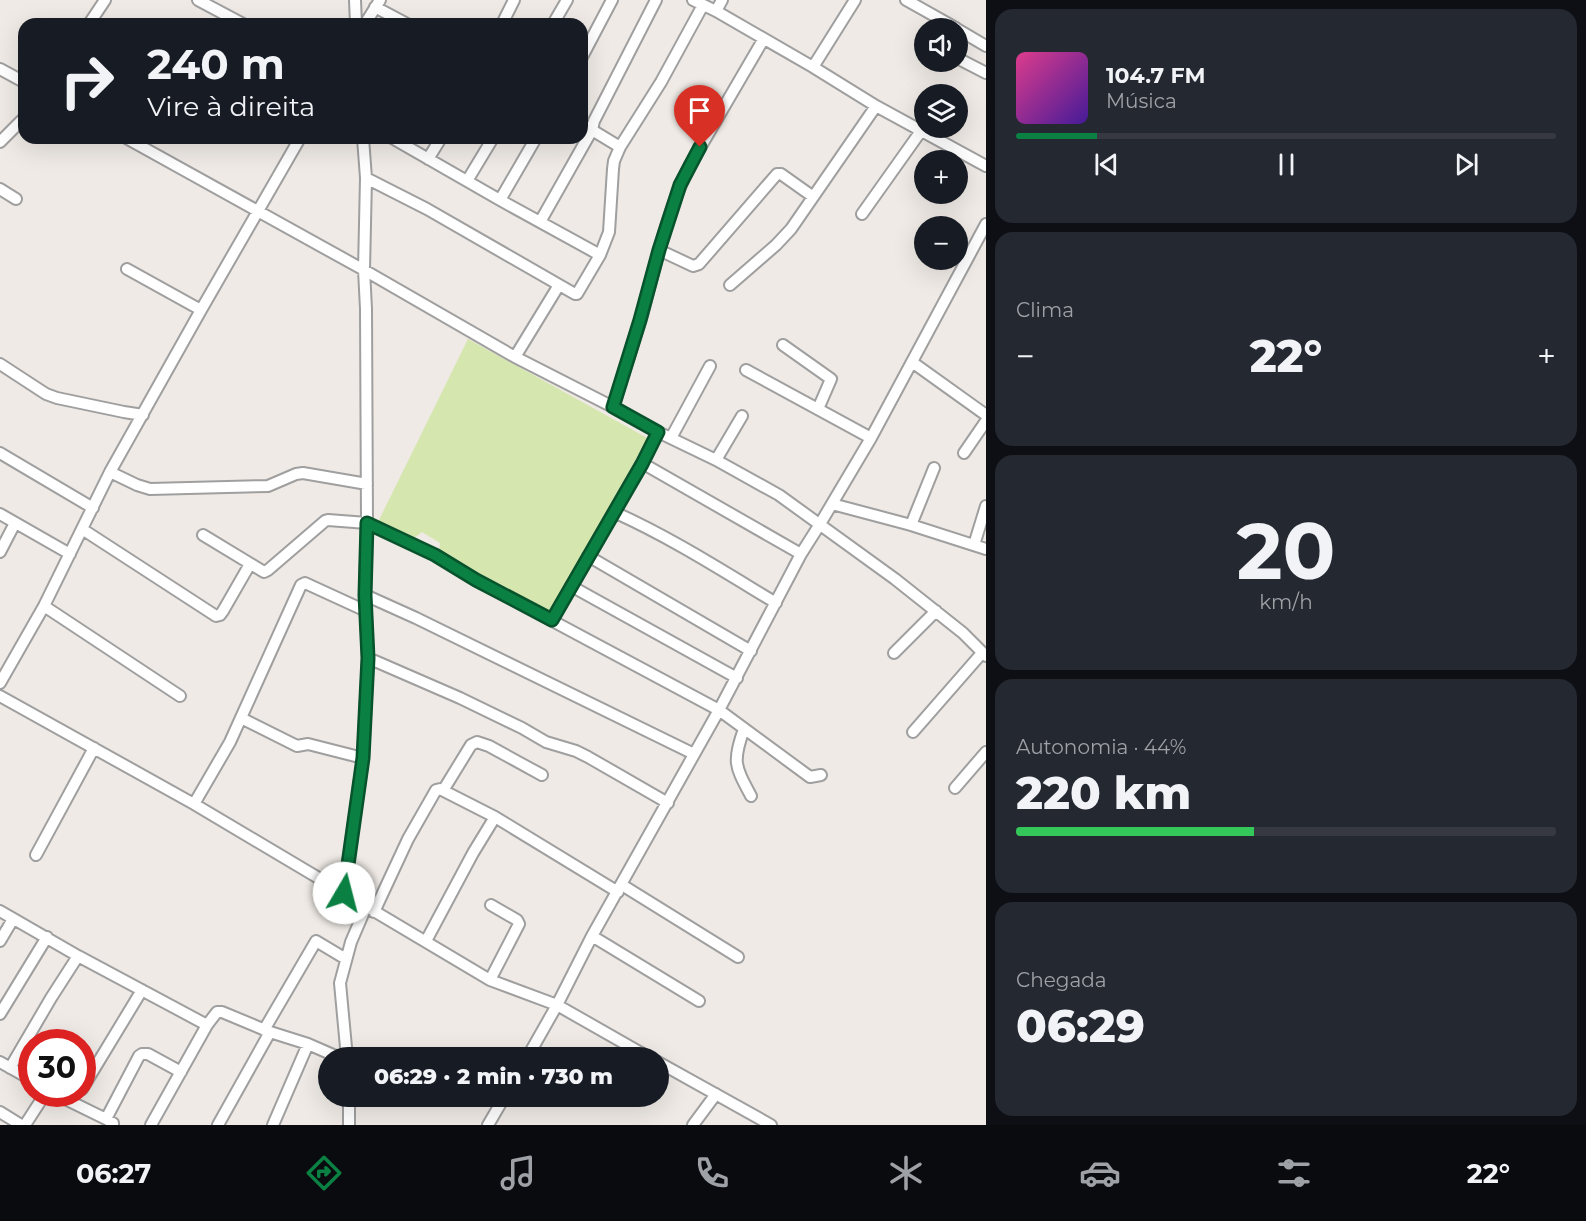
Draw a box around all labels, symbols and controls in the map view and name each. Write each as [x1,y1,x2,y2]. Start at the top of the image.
map controls [914,18,968,270]
button: sound [914,18,968,72]
text: 240 m [147,38,285,90]
icon: right [48,42,126,120]
text: 104.7 FM [1106,62,1206,89]
button: layers [914,84,968,138]
pin [674,85,725,147]
text: Música [1106,89,1177,113]
text: Vire à direita [147,90,315,123]
icon: arrive [683,94,716,127]
icon: previous [1090,148,1123,181]
icon: pause [1270,148,1303,181]
icon: next [1450,148,1483,181]
button: + [914,150,968,204]
button: − [914,216,968,270]
text: Clima [1016,298,1074,322]
text: 22° [1250,328,1322,383]
text: − [1016,336,1035,376]
text: + [1537,336,1556,376]
text: 20 [1237,503,1335,599]
text: km/h [1259,590,1313,614]
text: Autonomia · 44% [1016,735,1186,759]
text: 220 km [1016,765,1191,820]
position arrow [312,861,376,925]
text: Chegada [1016,968,1107,992]
text: 06:29 [1016,998,1145,1053]
speed limit sign: 30 [18,1029,96,1107]
text: 06:29 · 2 min · 730 m [374,1063,613,1090]
icon: directions [303,1152,345,1194]
icon: music [497,1152,539,1194]
icon: phone [691,1152,733,1194]
icon: climate [885,1152,927,1194]
icon: car [1079,1152,1121,1194]
icon: filters [1273,1152,1315,1194]
text: 06:27 [76,1157,151,1190]
text: 22° [1467,1157,1510,1190]

